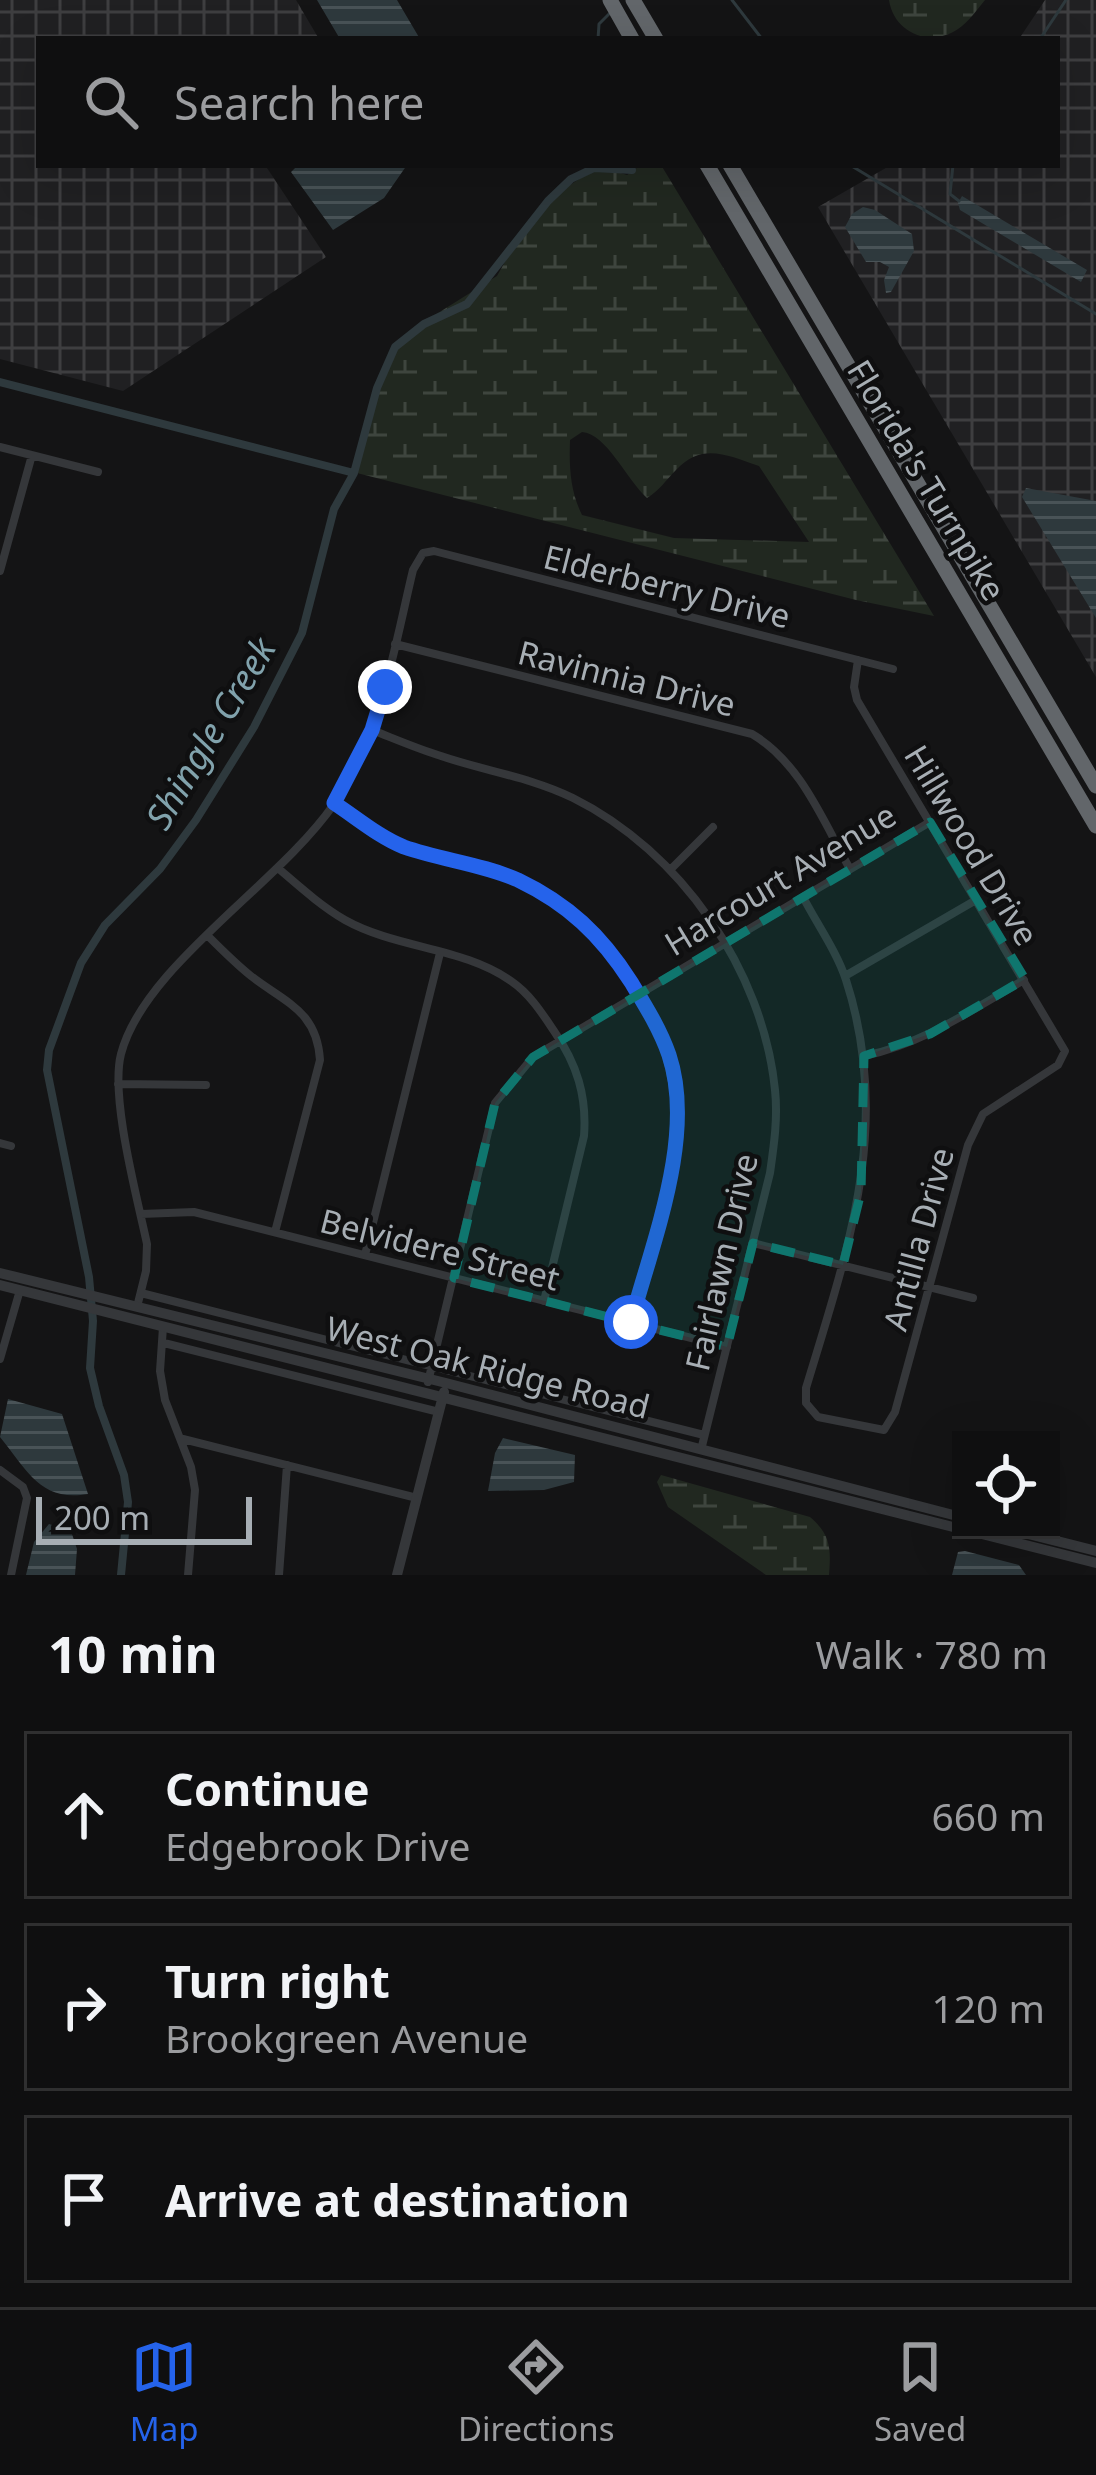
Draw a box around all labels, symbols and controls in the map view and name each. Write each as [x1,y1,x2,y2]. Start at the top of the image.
search box [36,36,1060,168]
icon: search [78,69,144,135]
text: Search here [174,72,424,133]
street label: Florida's Turnpike [837,351,1017,609]
street label: Elderberry Drive [539,534,795,638]
water label: Shingle Creek [134,627,287,838]
street label: Ravinnia Drive [514,629,740,727]
route end [358,660,412,714]
street label: Hillwood Drive [894,736,1050,954]
street label: Harcourt Avenue [656,792,904,966]
street label: Antilla Drive [872,1143,964,1335]
street label: Fairlawn Drive [674,1149,768,1375]
street label: Belvidere Street [316,1198,564,1300]
route start [604,1295,658,1349]
street label: West Oak Ridge Road [322,1305,654,1429]
map controls [952,1431,1060,1539]
button: locate [952,1431,1060,1539]
scale bar [36,1491,252,1544]
text: 200 m [54,1495,150,1540]
text: 10 min [48,1618,218,1688]
text: Walk · 780 m [815,1627,1048,1680]
text: Continue [165,1758,370,1819]
icon: ahead [51,1782,117,1848]
text: 660 m [931,1789,1045,1842]
text: Edgebrook Drive [165,1819,471,1872]
text: Turn right [165,1950,390,2011]
icon: right [51,1974,117,2040]
text: 120 m [931,1981,1045,2034]
text: Brookgreen Avenue [165,2011,528,2064]
icon: arrive [51,2166,117,2232]
text: Arrive at destination [165,2169,630,2230]
tab: Map [130,2334,198,2451]
tab: Directions [458,2334,615,2451]
tab: Saved [874,2334,966,2451]

